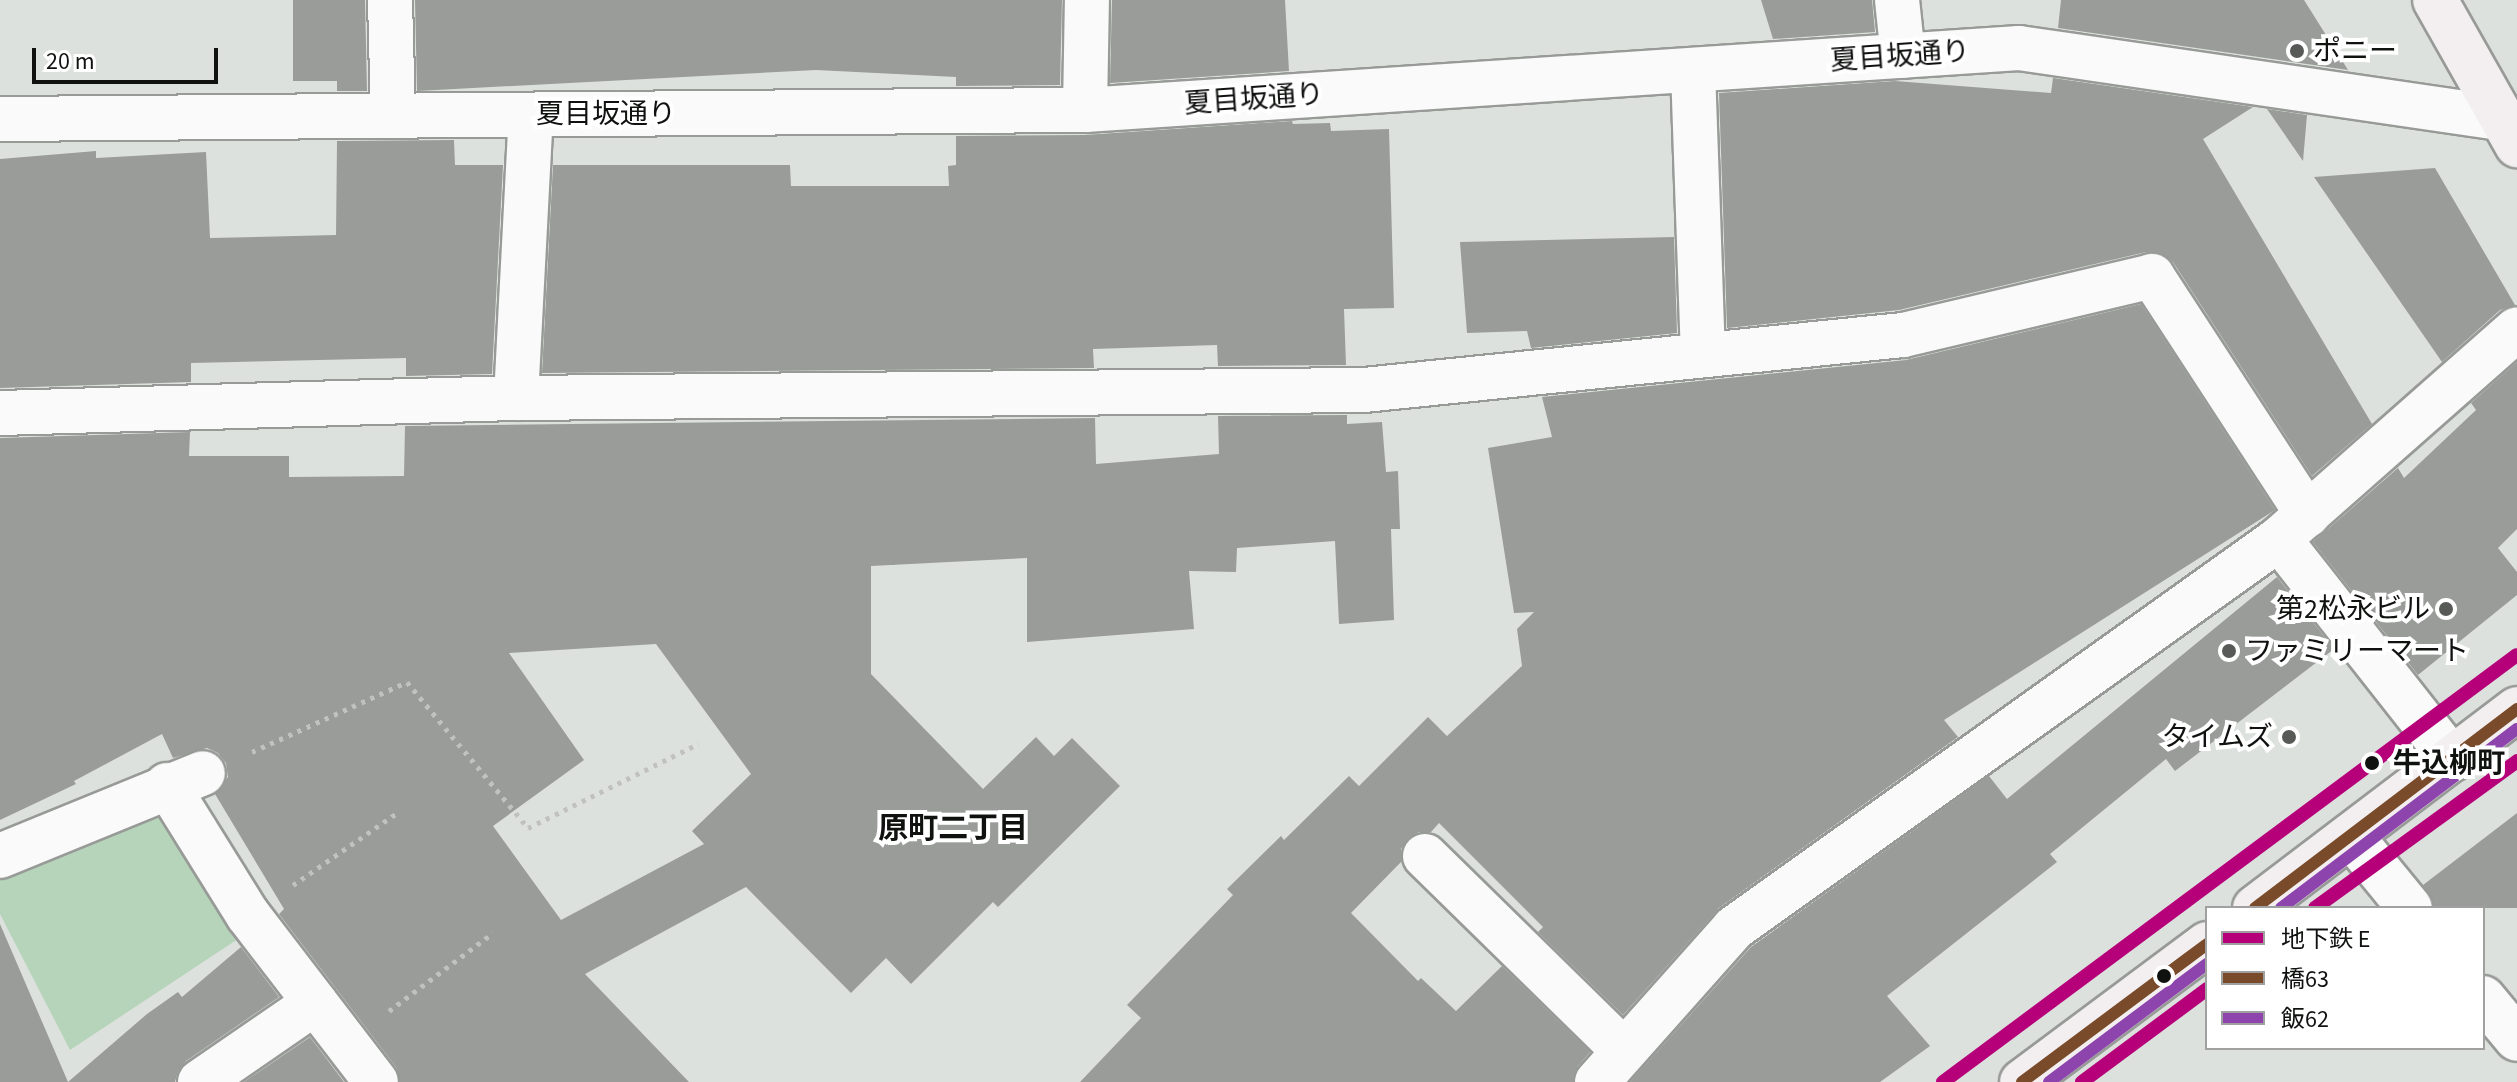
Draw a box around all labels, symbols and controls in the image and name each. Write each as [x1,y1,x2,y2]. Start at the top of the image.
scale bar [36,32,222,82]
street label: 夏目坂通り [1829,34,1971,78]
place label: ポニー [2313,34,2397,68]
marker: ポニー [2288,42,2306,60]
text: 20 m [46,44,95,79]
street label: 夏目坂通り [1183,77,1325,121]
street label: 夏目坂通り [536,97,676,131]
place label: 第2松永ビル [2276,592,2430,626]
marker: 第2松永ビル [2437,600,2455,618]
place label: ファミリーマート [2245,634,2469,668]
marker: ファミリーマート [2220,642,2238,660]
place label: タイムズ [2161,720,2273,754]
marker: タイムズ [2280,728,2298,746]
place label: 牛込柳町 [2393,746,2505,780]
marker: 牛込柳町 [2358,749,2386,777]
district label: 原町二丁目 [878,811,1028,847]
legend [2205,906,2485,1050]
text: 地下鉄 E [2281,922,2370,957]
text: 橋63 [2281,962,2329,997]
unlabelled marker [2156,968,2172,984]
text: 飯62 [2281,1002,2329,1037]

